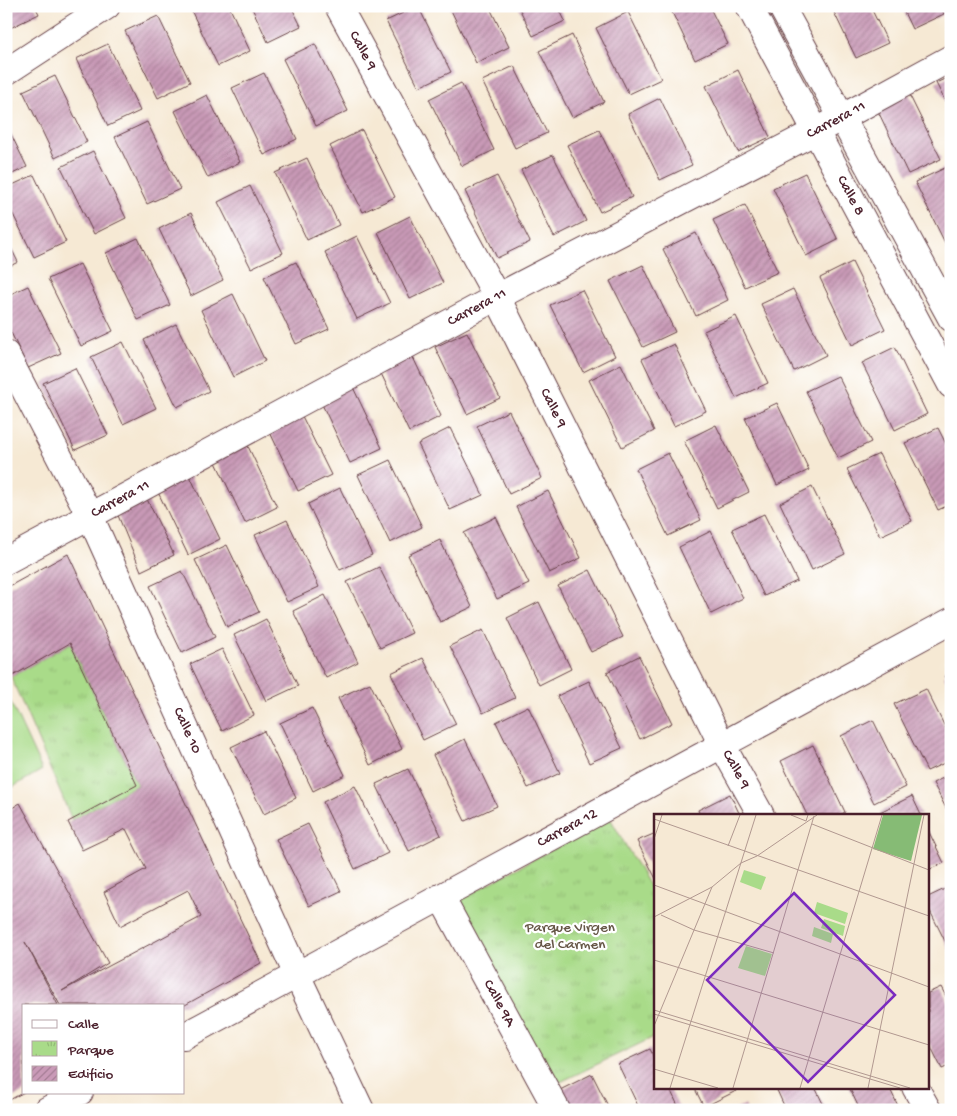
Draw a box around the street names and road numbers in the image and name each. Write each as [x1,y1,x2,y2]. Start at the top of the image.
street label: Calle 9 [345,28,381,74]
street label: Carrera 11 [804,97,869,143]
street label: Calle 8 [832,173,868,219]
street label: Carrera 11 [445,285,510,331]
street label: Calle 9 [535,385,570,431]
street label: Carrera 11 [88,476,153,523]
street label: Calle 10 [169,705,205,757]
street label: Calle 9 [718,747,754,793]
street label: Carrera 12 [534,805,601,852]
street label: Calle 9A [479,977,519,1031]

